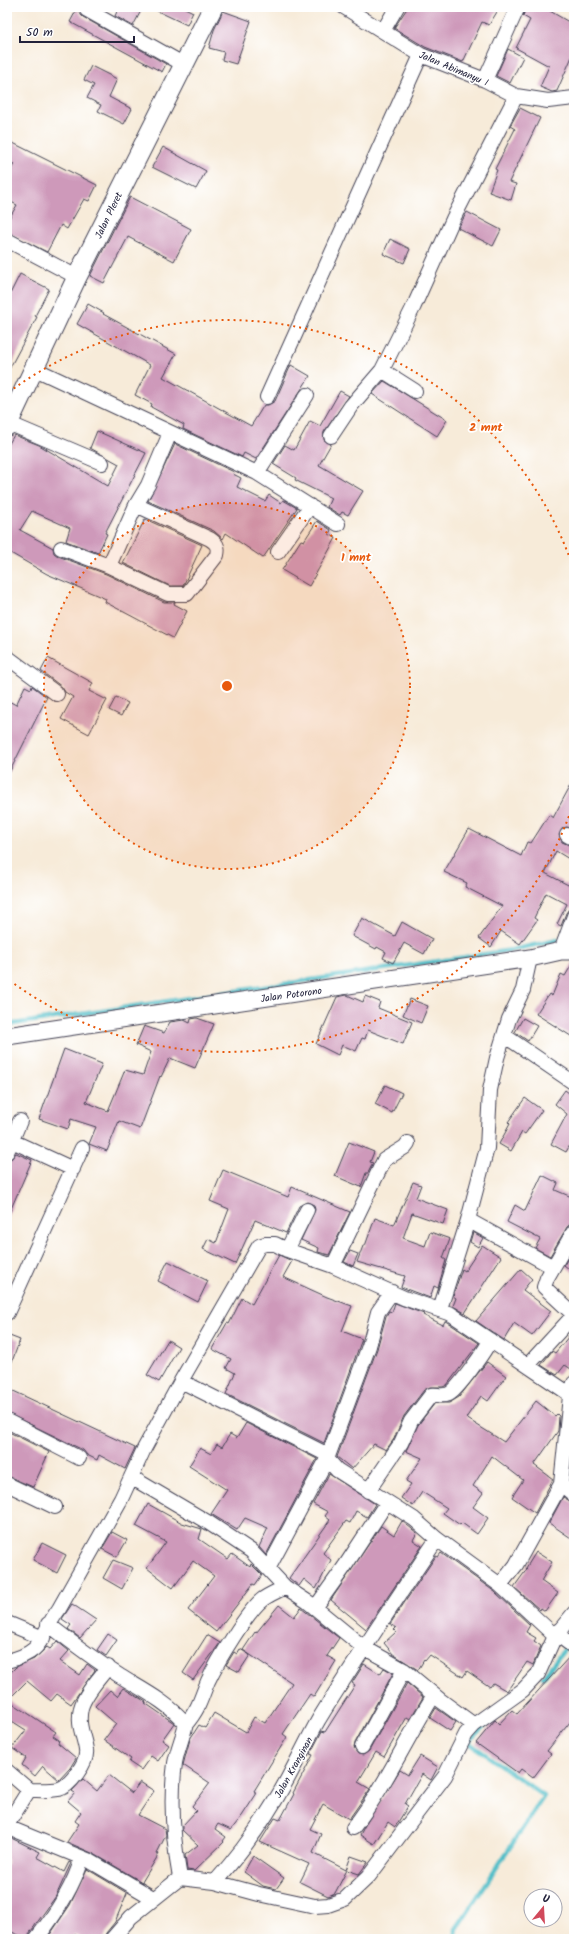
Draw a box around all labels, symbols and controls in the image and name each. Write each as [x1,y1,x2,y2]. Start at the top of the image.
scale bar [20,18,134,44]
text: 50 m [26,23,53,42]
street label: Jalan Abimanyu I [416,47,491,91]
street label: Jalan Pleret [91,189,127,241]
text: 2 mnt [469,418,503,437]
text: 1 mnt [341,548,372,567]
centre of rings [220,679,234,693]
street label: Jalan Potorono [259,983,323,1007]
street label: Jalan Kranginan [270,1734,317,1801]
north arrow [523,1888,563,1928]
text: U [540,1890,552,1909]

